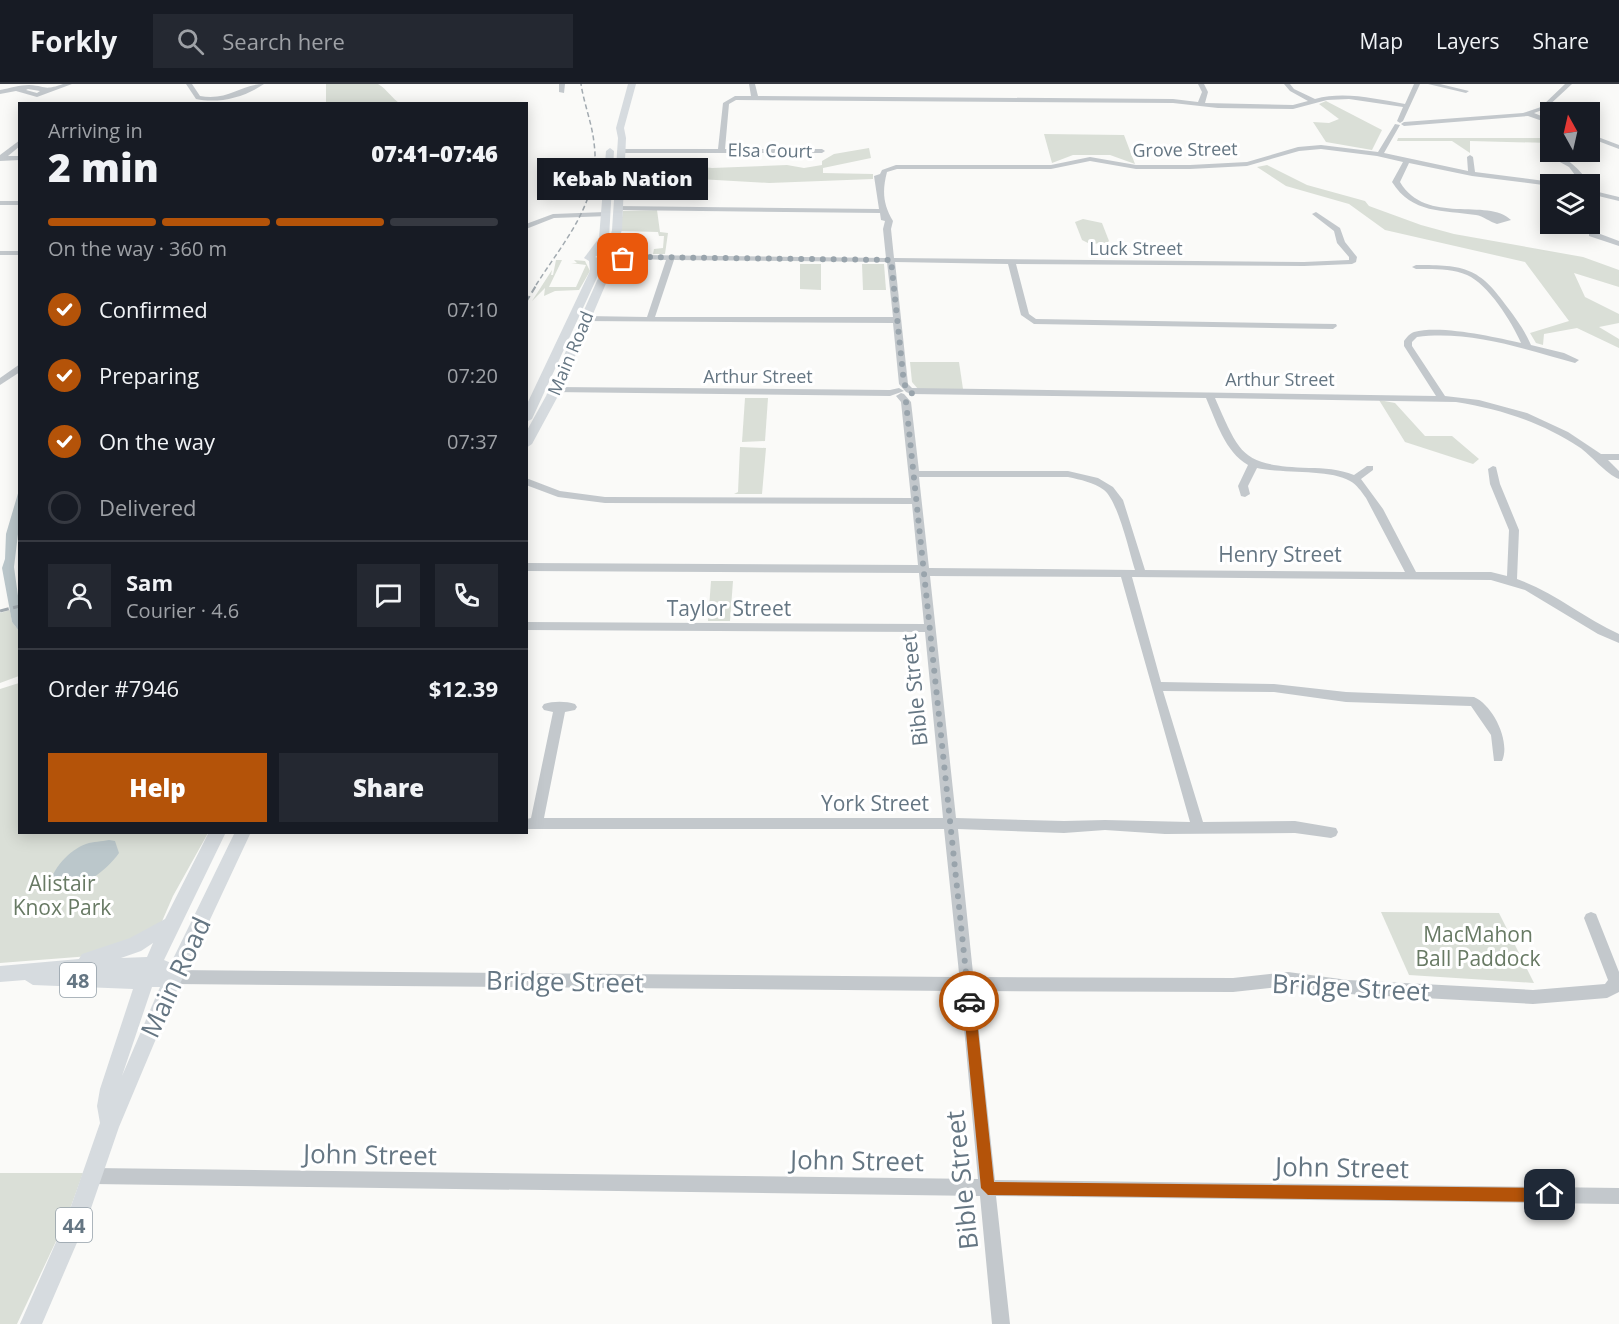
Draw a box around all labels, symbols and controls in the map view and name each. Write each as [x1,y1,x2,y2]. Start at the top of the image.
search box [153,14,573,68]
text: Forkly [30,22,117,60]
icon: search [174,25,207,58]
text: Search here [222,26,345,56]
text: Map [1360,27,1403,55]
text: Layers [1436,27,1500,55]
text: Share [1533,27,1589,55]
north arrow [1540,102,1600,162]
map controls [1540,102,1600,234]
text: Arriving in [48,117,143,144]
street label: Grove Street [1132,136,1238,162]
street label: Elsa Court [727,137,813,163]
text: 07:41–07:46 [371,138,498,168]
text: 2 min [48,140,159,193]
callout: Kebab Nation [538,157,708,199]
text: Kebab Nation [552,165,693,192]
button: layers [1540,174,1600,234]
pin [597,233,648,284]
text: On the way · 360 m [48,235,227,262]
street label: Luck Street [1089,236,1183,260]
icon: bag [606,242,639,275]
icon: check [48,293,81,326]
text: Confirmed [99,294,208,324]
text: 07:10 [447,296,498,323]
street label: Main Road [541,307,599,399]
icon: check [48,359,81,392]
text: Preparing [99,360,199,390]
text: 07:20 [447,362,498,389]
street label: Arthur Street [703,364,813,388]
street label: Arthur Street [1225,367,1335,391]
icon: check [48,425,81,458]
text: On the way [99,426,215,456]
text: 07:37 [447,428,498,455]
text: Delivered [99,492,197,522]
street label: Henry Street [1218,540,1342,568]
button: person [48,564,111,627]
button: chat [357,564,420,627]
button: phone [435,564,498,627]
text: Sam [126,567,173,597]
street label: Taylor Street [667,594,791,622]
text: Courier · 4.6 [126,597,239,624]
street label: Bible Street [894,632,934,748]
text: Order #7946 [48,673,179,703]
text: $12.39 [429,673,498,703]
button: Help [48,753,267,822]
button: Share [279,753,498,822]
street label: York Street [821,789,929,817]
park label: Alistair Knox Park [13,869,111,921]
street label: Main Road [131,911,219,1043]
park label: MacMahon Ball Paddock [1415,920,1541,972]
street label: Bridge Street [486,962,644,1000]
road number: 48 [60,963,96,997]
street label: Bridge Street [1271,965,1431,1009]
courier [939,971,999,1031]
icon: car [953,985,986,1018]
street label: Bible Street [936,1109,986,1251]
street label: John Street [300,1135,437,1173]
street label: John Street [787,1141,924,1179]
street label: John Street [1272,1148,1409,1186]
pin [1524,1169,1575,1220]
icon: home [1533,1178,1566,1211]
road number: 44 [56,1208,92,1242]

